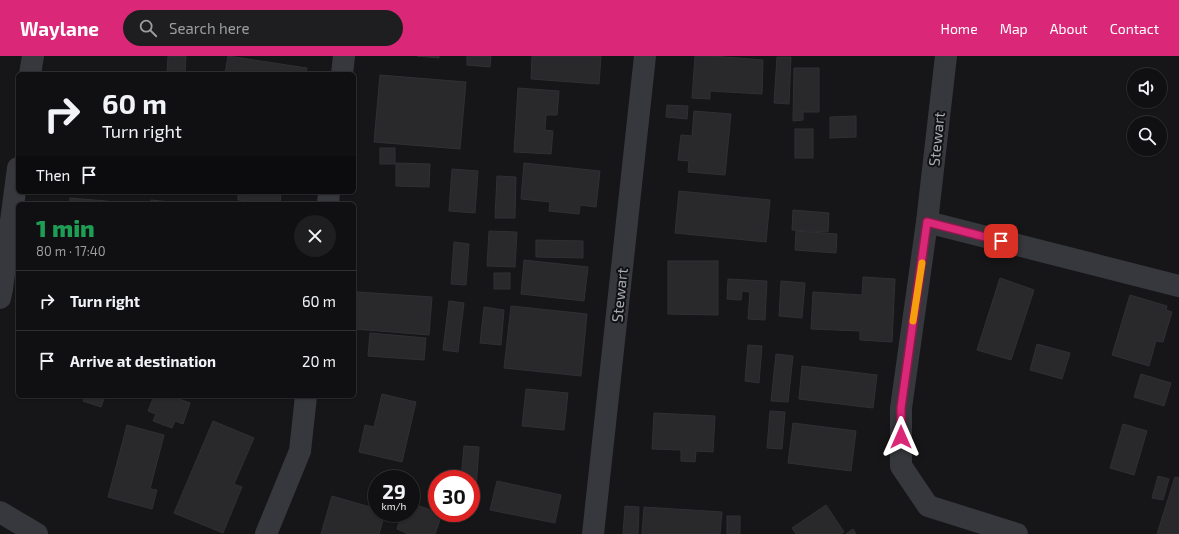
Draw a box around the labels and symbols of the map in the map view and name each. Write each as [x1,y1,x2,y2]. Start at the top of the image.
street label: Stewart [924,111,948,167]
pin [984,224,1018,258]
street label: Stewart [607,267,631,323]
position arrow [880,416,922,458]
speed limit sign: 30 [428,470,480,522]

